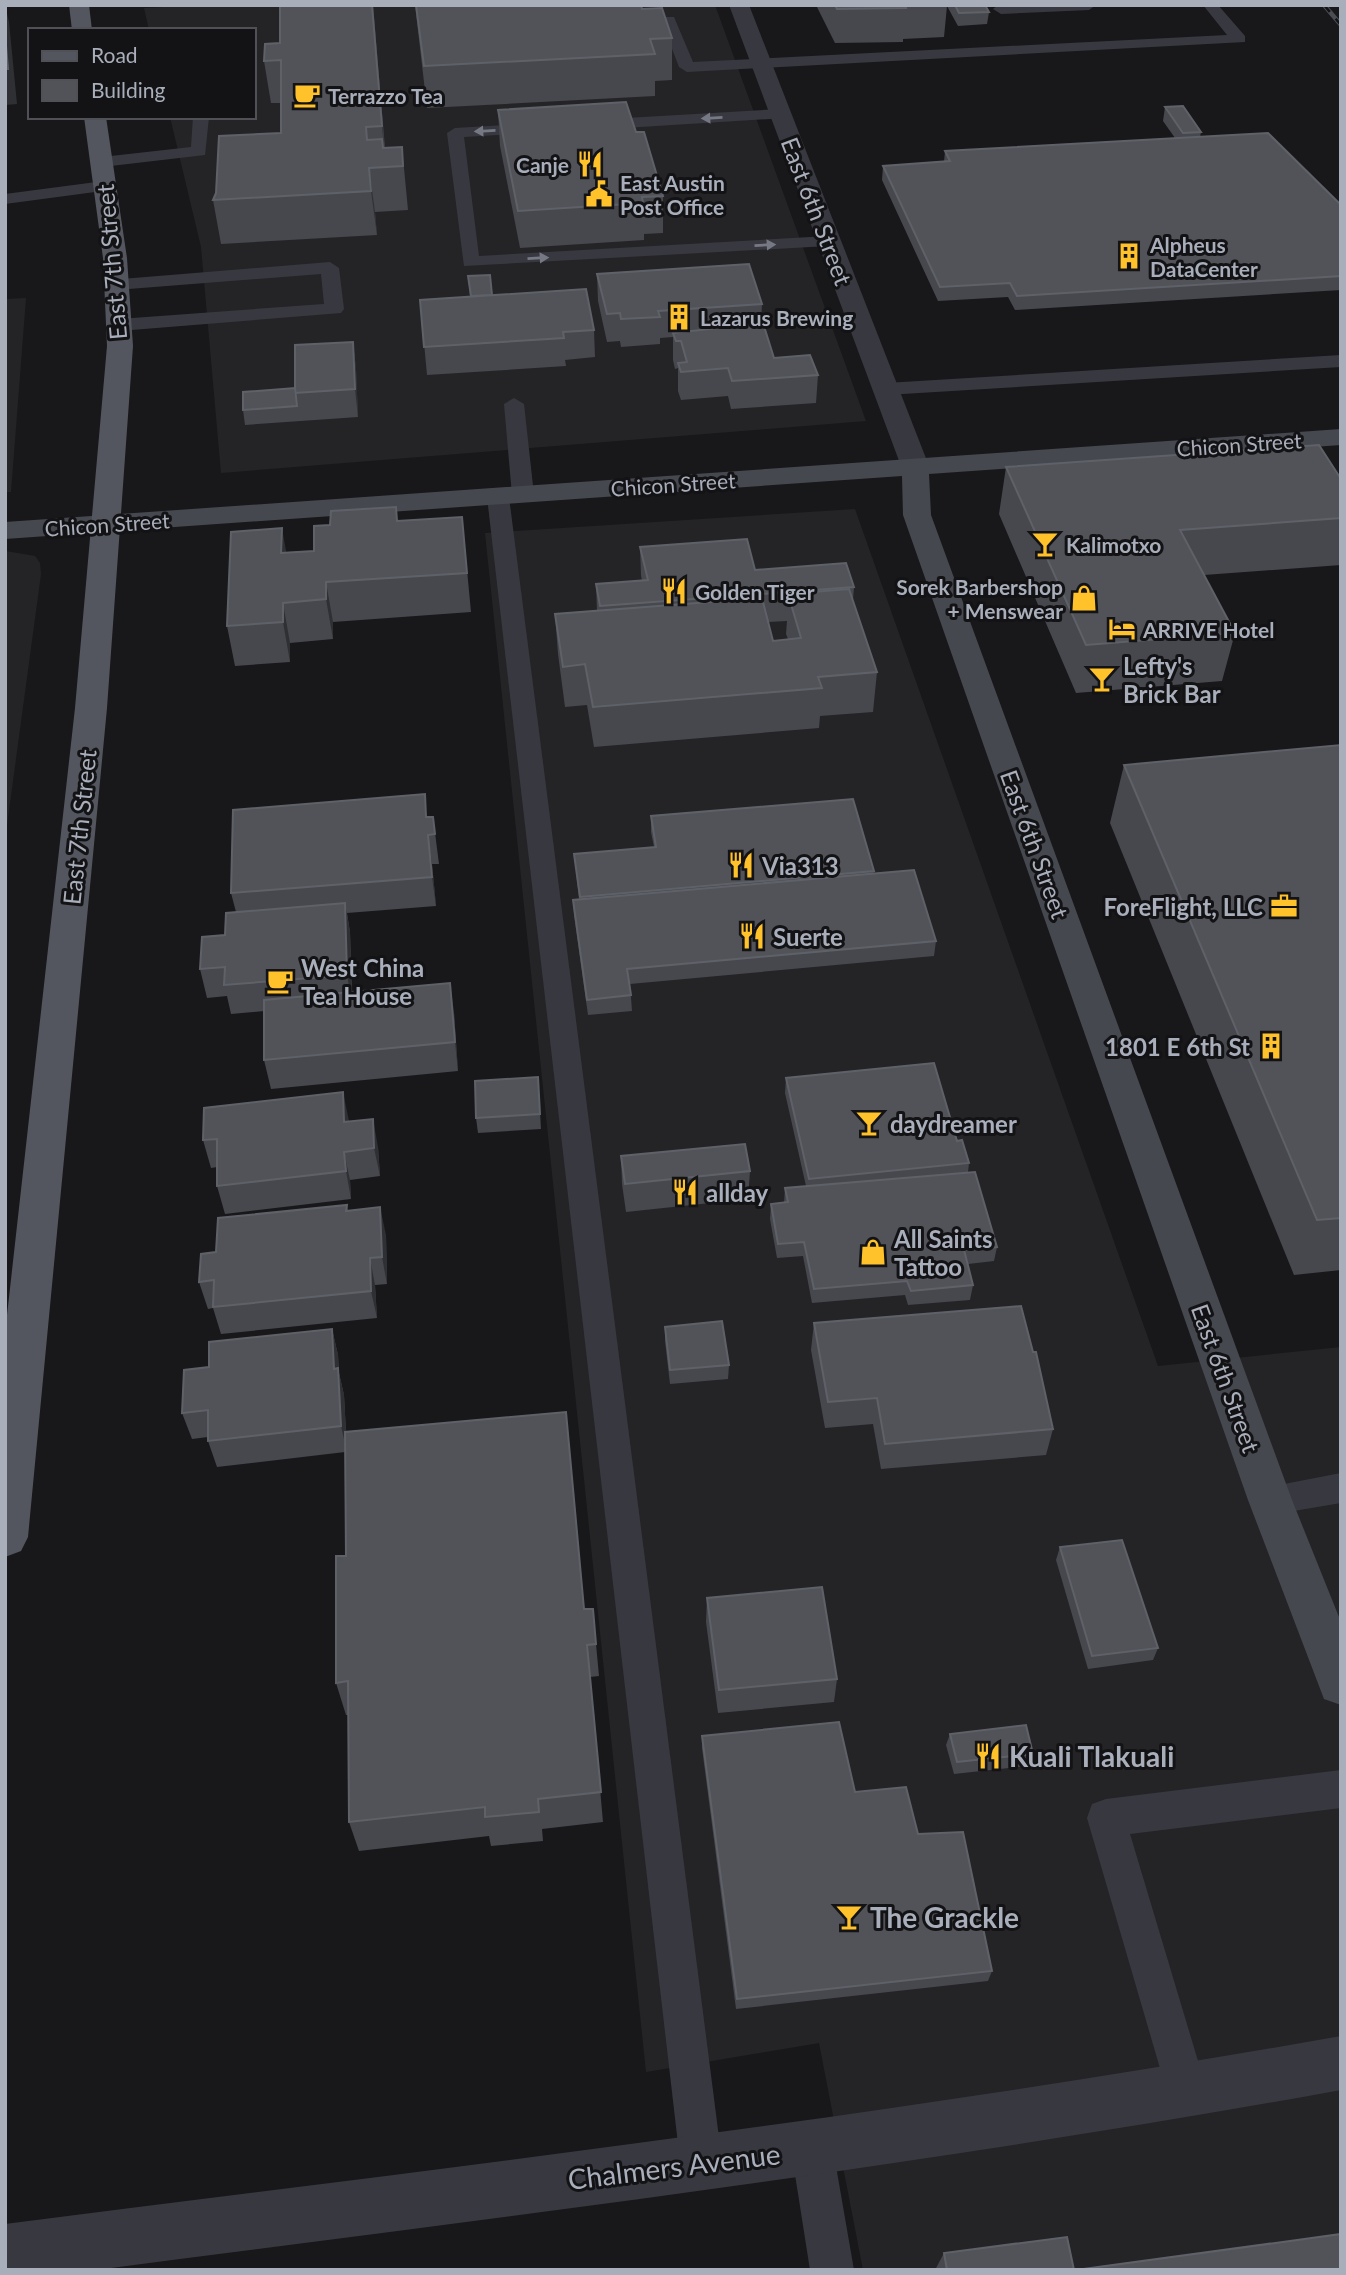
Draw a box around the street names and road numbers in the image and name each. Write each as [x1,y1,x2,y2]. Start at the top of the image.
street label: East 6th Street [776,133,859,289]
street label: East 7th Street [90,183,132,341]
street label: Chicon Street [1176,427,1303,461]
street label: Chicon Street [610,467,737,501]
street label: Chicon Street [44,507,171,541]
street label: East 7th Street [56,748,102,906]
street label: East 6th Street [995,766,1075,923]
street label: East 6th Street [1186,1300,1266,1457]
street label: Chalmers Avenue [566,2136,782,2196]

